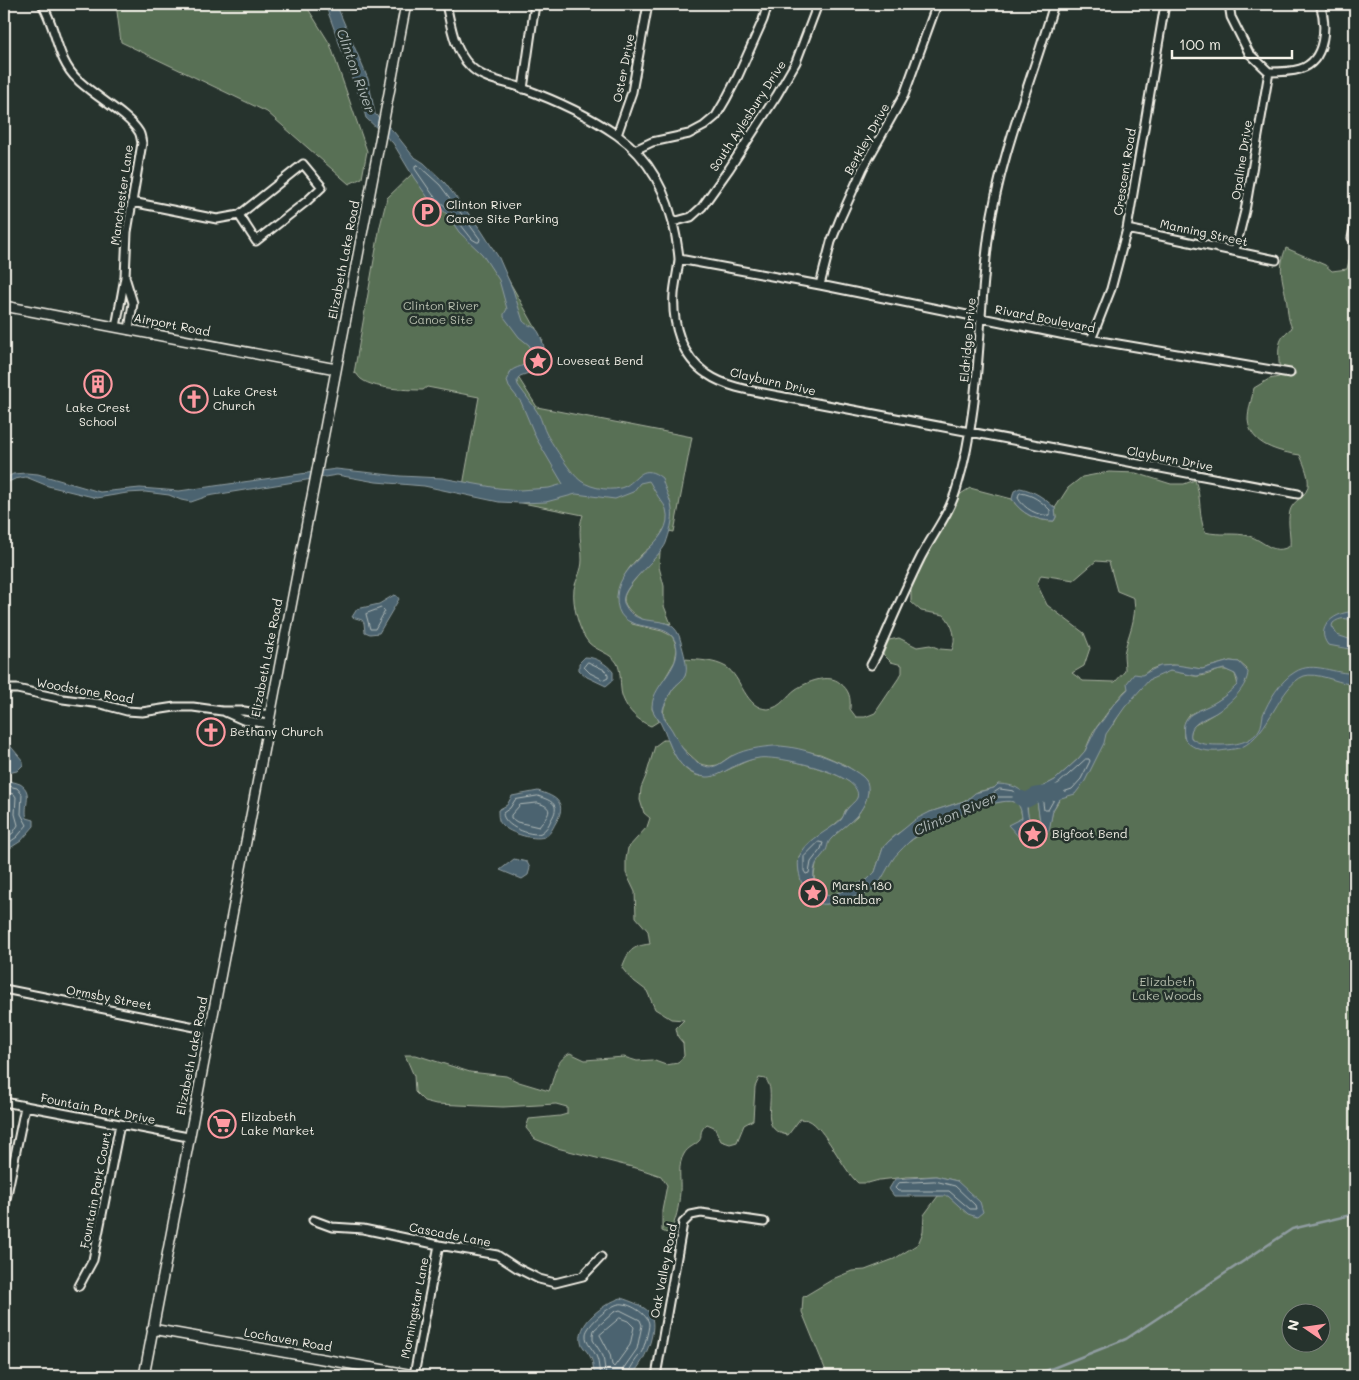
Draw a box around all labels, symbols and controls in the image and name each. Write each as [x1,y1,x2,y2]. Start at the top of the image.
water label: Clinton River [332,26,381,116]
scale bar [1172,28,1292,60]
street label: Oster Drive [609,32,638,104]
text: 100 m [1179,34,1221,54]
street label: South Aylesbury Drive [705,57,789,174]
street label: Berkley Drive [840,100,892,177]
street label: Opaline Drive [1227,119,1255,201]
street label: Crescent Road [1109,127,1139,217]
street label: Manchester Lane [106,144,136,246]
place label: Clinton River Canoe Site Parking [446,196,559,226]
parking icon: Clinton River Canoe Site Parking [412,197,442,227]
street label: Elizabeth Lake Road [324,199,362,320]
street label: Manning Street [1159,215,1250,249]
park label: Clinton River Canoe Site [403,297,479,327]
street label: Eldridge Drive [955,297,979,383]
street label: Rivard Boulevard [994,300,1097,336]
street label: Airport Road [133,309,212,339]
place icon: Loveseat Bend [523,346,553,376]
place label: Loveseat Bend [557,352,644,368]
street label: Clayburn Drive [729,363,818,399]
building icon: Lake Crest School [83,369,113,399]
place label: Lake Crest Church [213,383,278,413]
church icon: Lake Crest Church [179,384,209,414]
place label: Lake Crest School [66,399,130,429]
street label: Clayburn Drive [1126,442,1215,474]
street label: Elizabeth Lake Road [247,597,285,718]
street label: Woodstone Road [35,674,135,707]
church icon: Bethany Church [196,717,226,747]
place label: Bethany Church [230,723,323,739]
water label: Clinton River [910,787,999,840]
place icon: Bigfoot Bend [1018,819,1048,849]
place label: Bigfoot Bend [1052,825,1128,841]
place label: Marsh 180 Sandbar [832,877,892,907]
place icon: Marsh 180 Sandbar [798,878,828,908]
park label: Elizabeth Lake Woods [1132,973,1202,1003]
street label: Ormsby Street [65,981,153,1013]
street label: Elizabeth Lake Road [172,995,210,1116]
street label: Fountain Park Drive [39,1089,157,1127]
place label: Elizabeth Lake Market [241,1108,315,1138]
supermarket icon: Elizabeth Lake Market [207,1109,237,1139]
street label: Fountain Park Court [76,1130,114,1250]
street label: Cascade Lane [408,1218,493,1250]
street label: Oak Valley Road [646,1222,680,1319]
street label: Morningstar Lane [396,1256,432,1360]
north arrow [1282,1302,1332,1352]
text: N [1282,1318,1303,1332]
street label: Lochaven Road [243,1323,334,1355]

